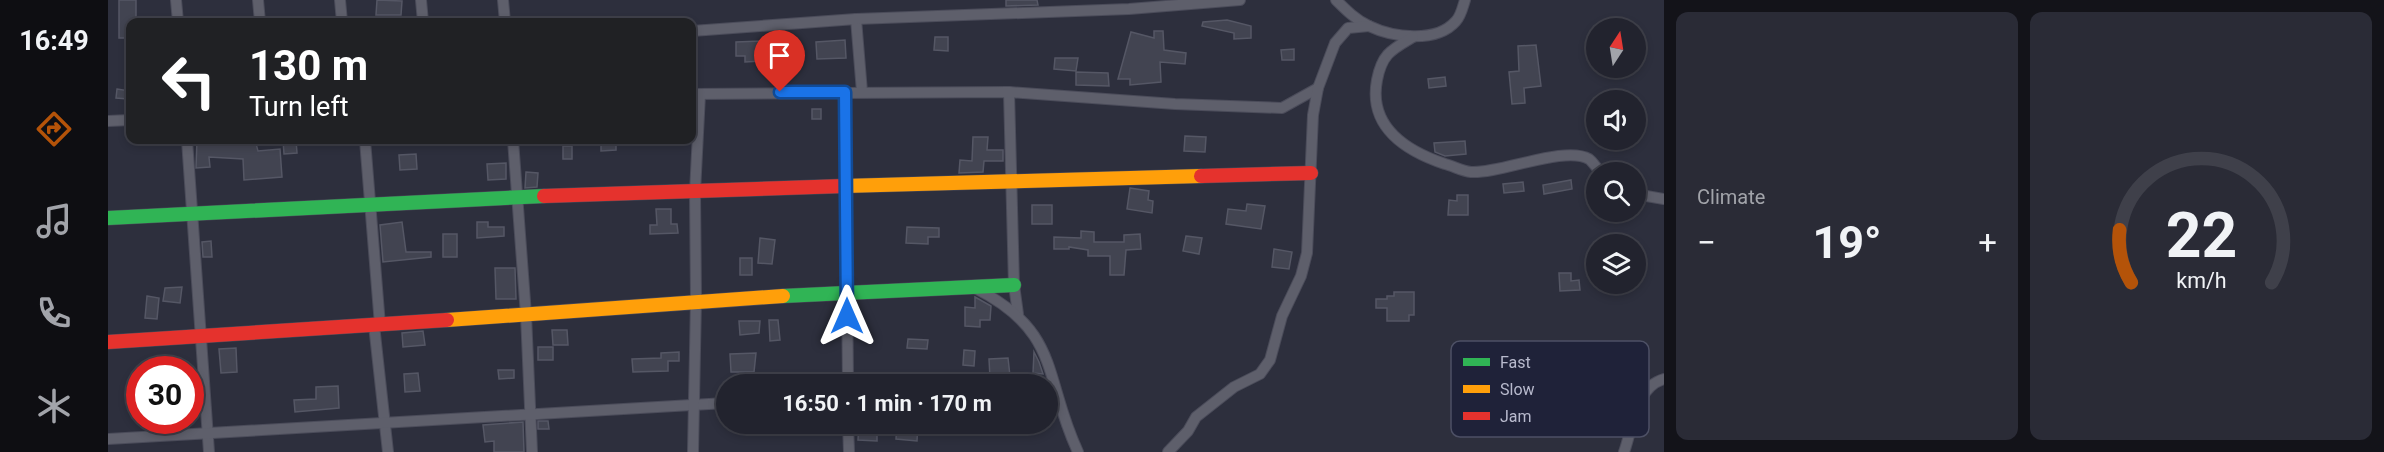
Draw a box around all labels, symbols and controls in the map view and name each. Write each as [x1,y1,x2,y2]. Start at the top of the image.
north arrow [1586,18,1646,78]
map controls [1586,18,1646,294]
text: 16:49 [19,25,89,57]
pin [754,30,805,92]
icon: arrive [763,39,796,72]
text: 130 m [249,41,368,90]
icon: left [150,42,228,120]
button: sound [1586,90,1646,150]
text: Turn left [249,91,349,123]
icon: directions [33,108,75,150]
button: search [1586,162,1646,222]
text: Climate [1697,185,1765,209]
text: 22 [2165,199,2237,272]
icon: music [33,200,75,242]
text: 19° [1812,216,1882,269]
text: − [1697,223,1716,262]
text: + [1978,223,1997,262]
button: layers [1586,234,1646,294]
text: km/h [2176,268,2226,293]
position arrow [815,284,879,348]
icon: phone [33,292,75,334]
legend [1451,341,1649,437]
text: Fast [1500,353,1531,372]
speed limit sign: 30 [126,356,204,434]
text: Slow [1500,380,1535,399]
icon: climate [33,385,75,427]
text: 16:50 · 1 min · 170 m [782,391,992,416]
text: Jam [1500,407,1532,426]

